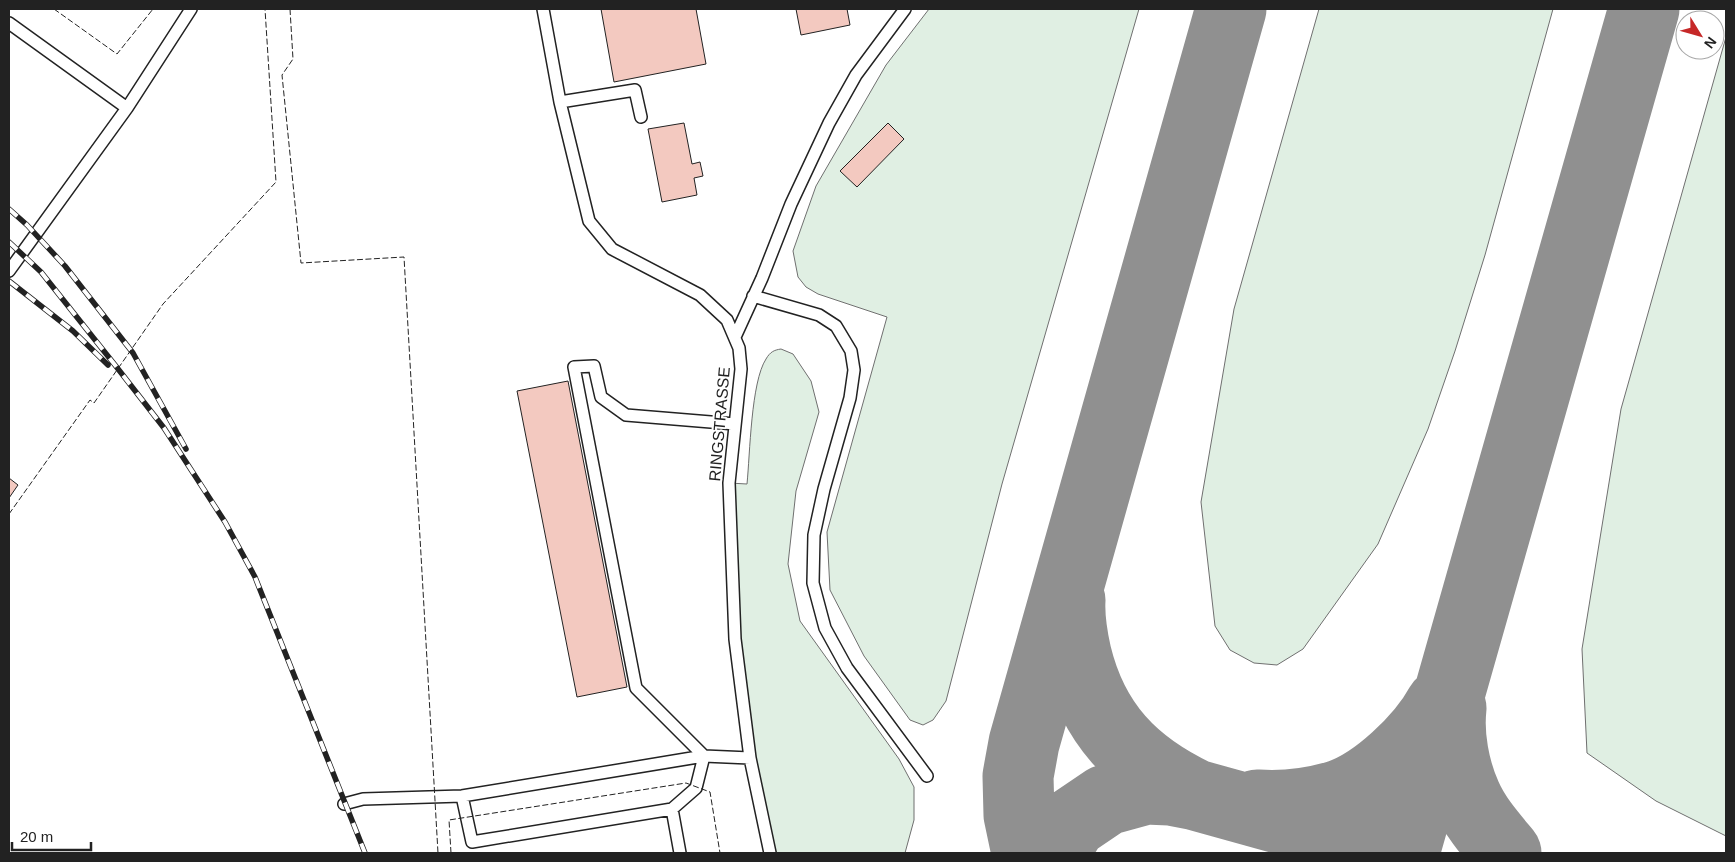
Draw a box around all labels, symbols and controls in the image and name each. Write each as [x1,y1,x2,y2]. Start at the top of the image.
north arrow [1675,10,1725,60]
text: N [1701,34,1720,52]
street label: RINGSTRASSE [706,366,733,482]
scale bar [12,820,91,852]
text: 20 m [20,828,53,845]

